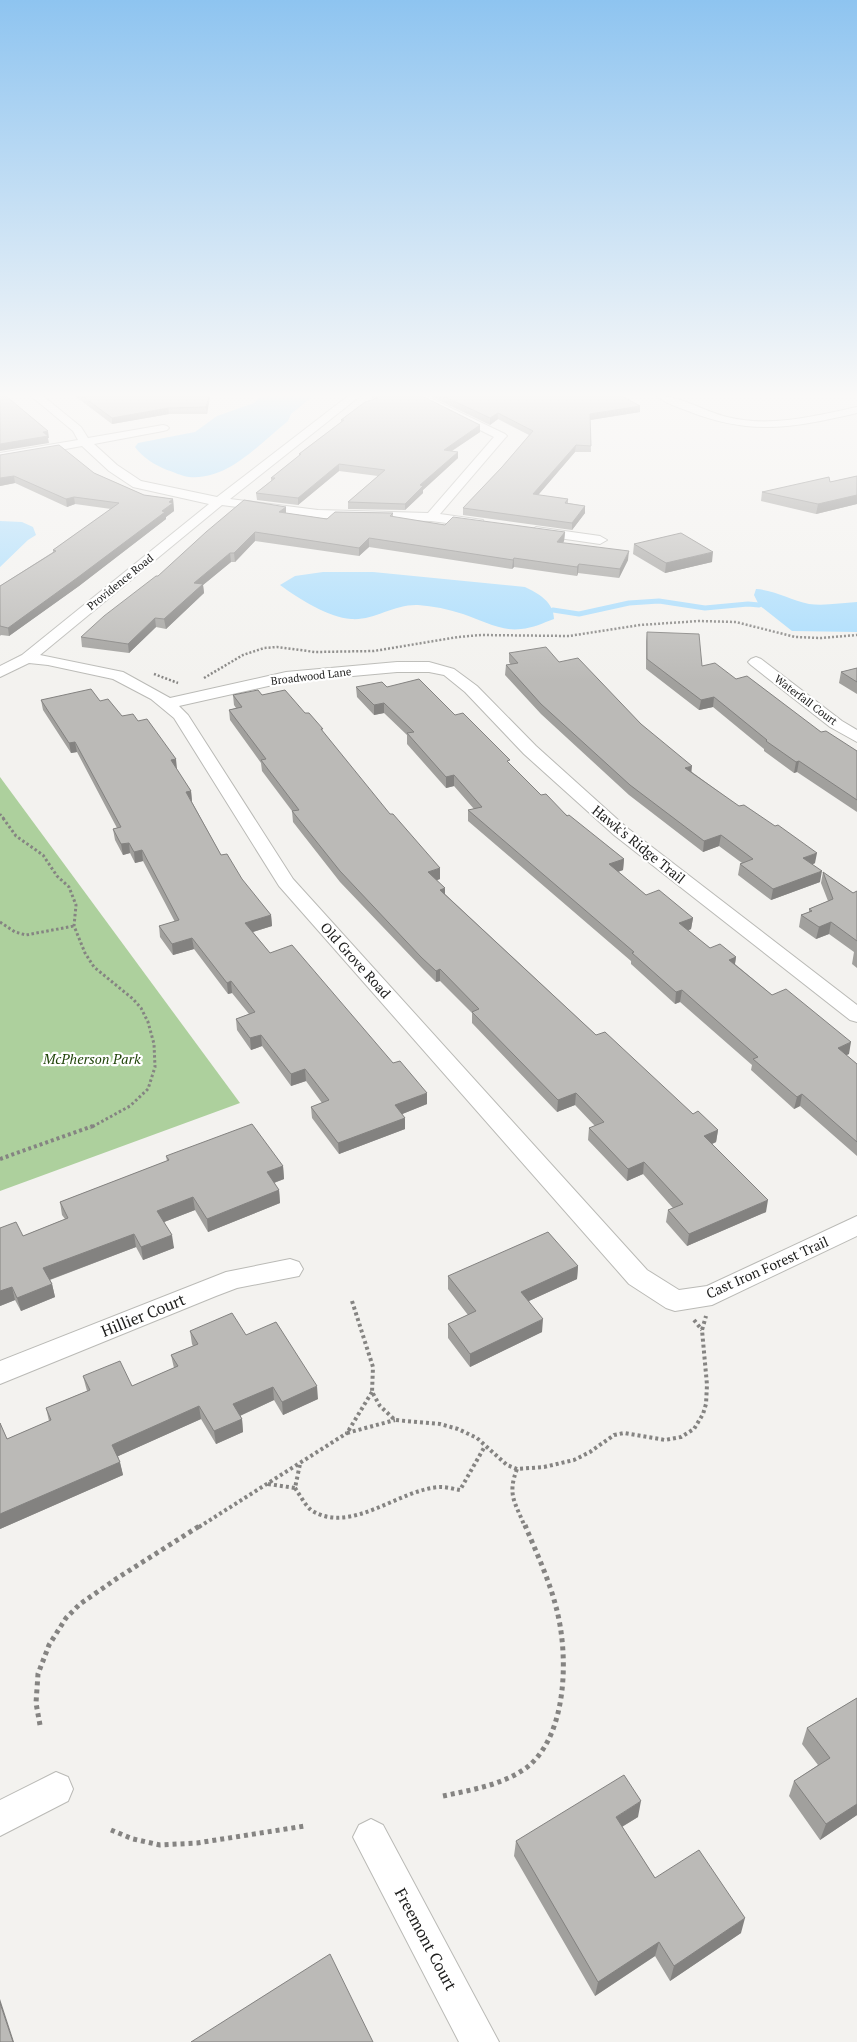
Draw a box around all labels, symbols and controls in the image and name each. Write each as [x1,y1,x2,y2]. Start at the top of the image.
street label: Providence Road [84,551,156,613]
street label: Broadwood Lane [270,664,353,688]
street label: Waterfall Court [772,672,840,728]
street label: Hawk's Ridge Trail [588,801,690,887]
street label: Old Grove Road [317,918,396,1002]
park label: McPherson Park [42,1049,141,1068]
street label: Cast Iron Forest Trail [703,1231,831,1303]
street label: Hillier Court [98,1288,188,1342]
street label: Freemont Court [390,1884,462,1994]

